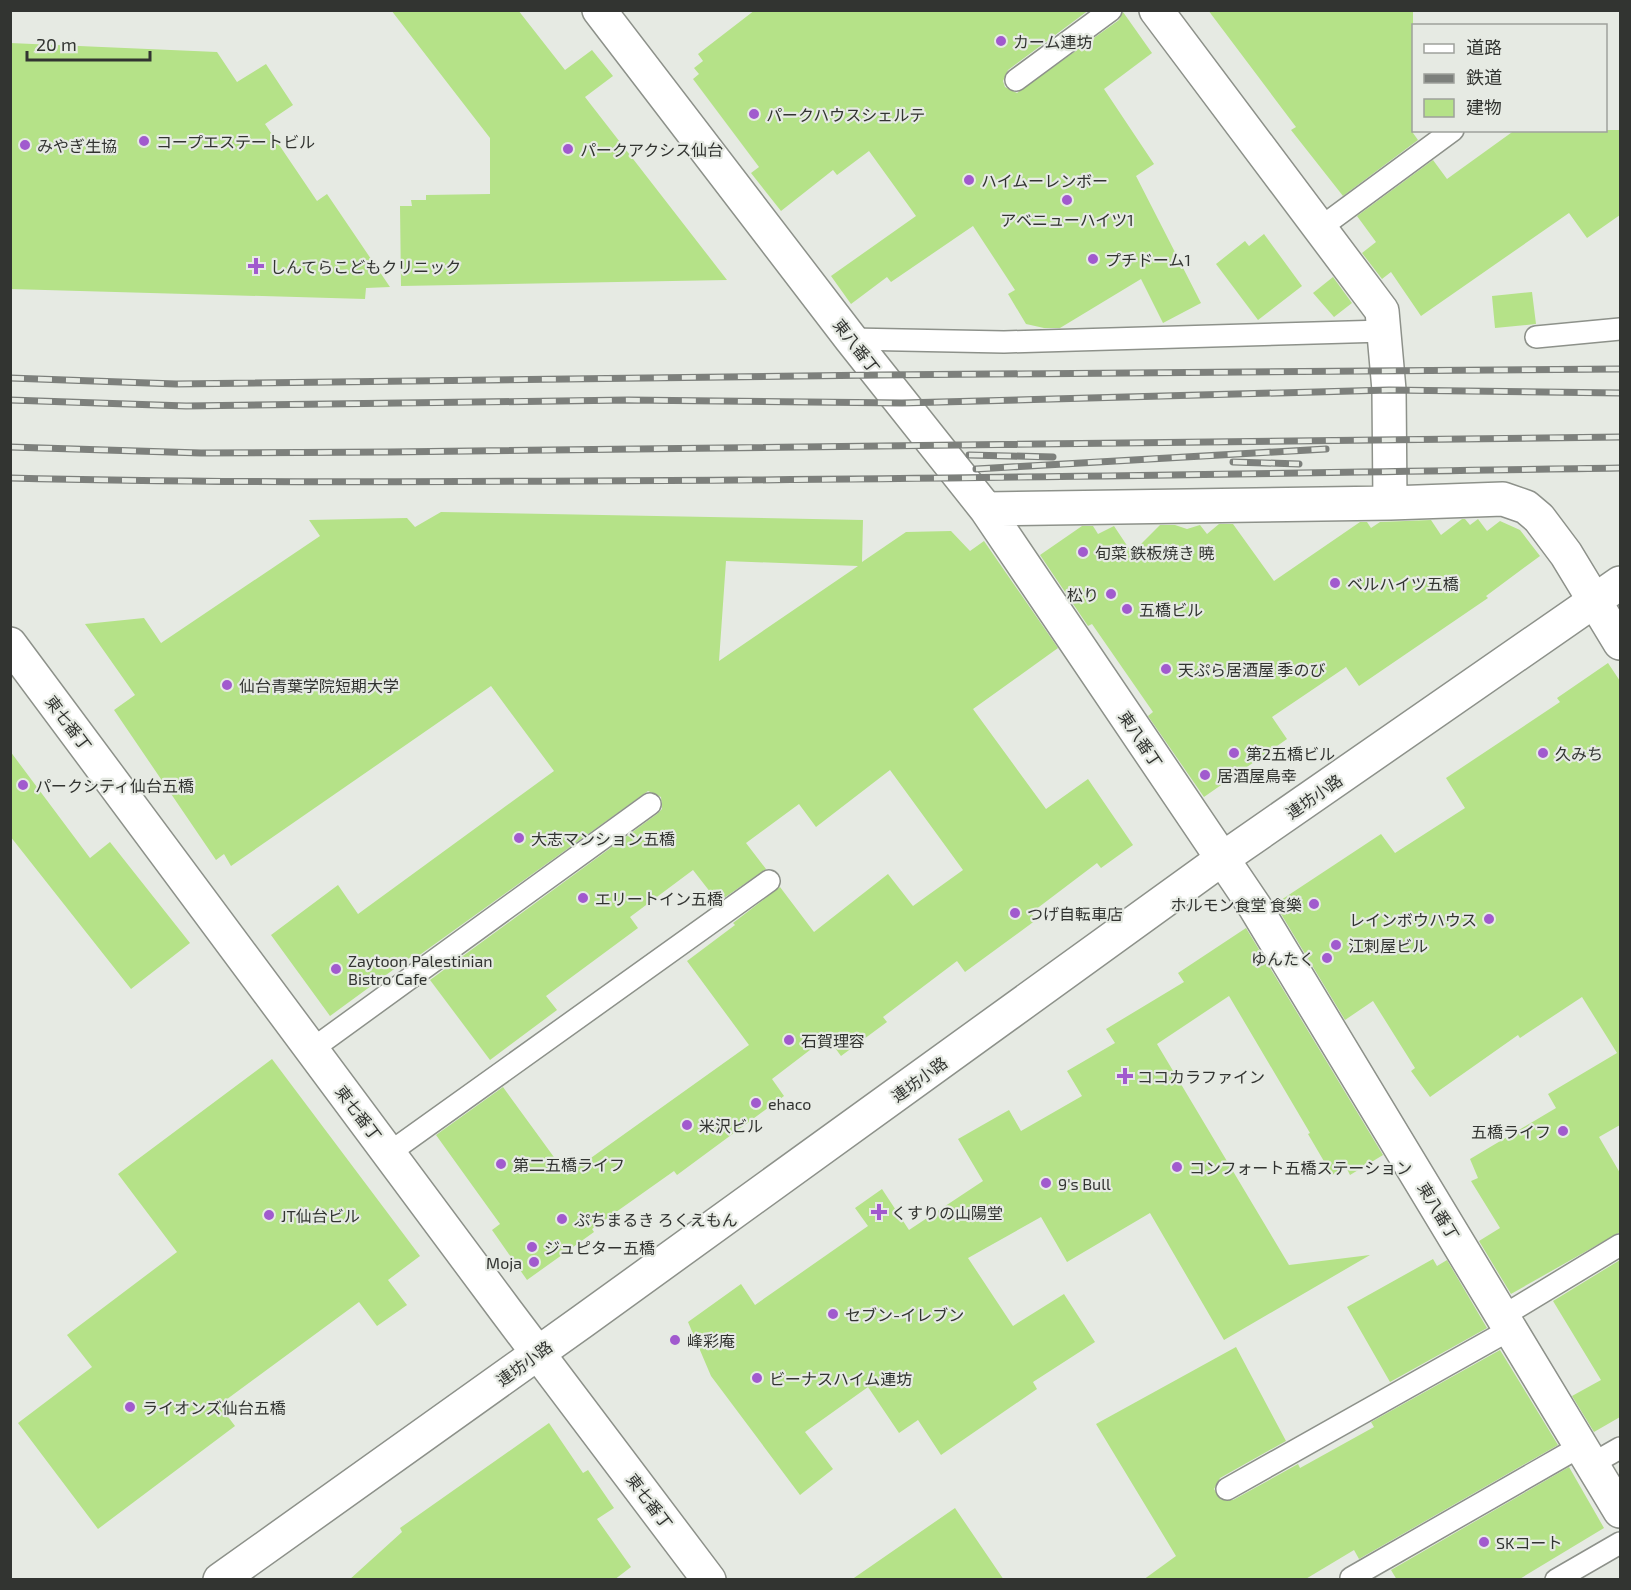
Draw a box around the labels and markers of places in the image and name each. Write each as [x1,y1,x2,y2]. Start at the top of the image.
place label: カーム連坊 [1013,32,1093,51]
marker: カーム連坊 [994,34,1008,48]
place label: パークハウスシェルテ [766,105,925,124]
marker: パークハウスシェルテ [747,107,761,121]
place label: コープエステートビル [156,132,315,151]
marker: コープエステートビル [137,134,151,148]
place label: みやぎ生協 [37,136,117,155]
marker: みやぎ生協 [18,138,32,152]
place label: パークアクシス仙台 [580,140,723,159]
marker: パークアクシス仙台 [561,142,575,156]
place label: ハイムーレンボー [981,171,1108,190]
marker: ハイムーレンボー [962,173,976,187]
marker: アベニューハイツ1 [1060,193,1074,207]
place label: アベニューハイツ1 [1000,210,1134,229]
place label: プチドーム1 [1105,250,1191,269]
marker: プチドーム1 [1086,252,1100,266]
marker: しんてらこどもクリニック [247,257,265,275]
place label: しんてらこどもクリニック [270,257,461,276]
place label: 旬菜 鉄板焼き 暁 [1095,543,1214,562]
marker: 旬菜 鉄板焼き 暁 [1076,545,1090,559]
place label: ベルハイツ五橋 [1347,574,1459,593]
marker: ベルハイツ五橋 [1328,576,1342,590]
place label: 松り [1067,585,1099,604]
marker: 松り [1104,587,1118,601]
place label: 五橋ビル [1139,600,1203,619]
marker: 五橋ビル [1120,602,1134,616]
place label: 天ぷら居酒屋 季のび [1178,660,1326,679]
marker: 天ぷら居酒屋 季のび [1159,662,1173,676]
place label: 仙台青葉学院短期大学 [239,676,399,695]
marker: 仙台青葉学院短期大学 [220,678,234,692]
place label: 第2五橋ビル [1246,744,1335,763]
place label: 久みち [1555,744,1603,763]
marker: 第2五橋ビル [1227,746,1241,760]
marker: 久みち [1536,746,1550,760]
place label: 居酒屋鳥幸 [1217,766,1297,785]
marker: 居酒屋鳥幸 [1198,768,1212,782]
place label: パークシティ仙台五橋 [35,776,194,795]
marker: パークシティ仙台五橋 [16,778,30,792]
place label: 大志マンション五橋 [531,829,675,848]
marker: 大志マンション五橋 [512,831,526,845]
place label: エリートイン五橋 [595,889,723,908]
marker: エリートイン五橋 [576,891,590,905]
place label: ホルモン食堂 食樂 [1170,895,1302,914]
marker: ホルモン食堂 食樂 [1307,897,1321,911]
place label: つげ自転車店 [1027,904,1123,923]
marker: つげ自転車店 [1008,906,1022,920]
place label: レインボウハウス [1349,910,1477,929]
marker: レインボウハウス [1482,912,1496,926]
place label: 江刺屋ビル [1348,936,1428,955]
marker: 江刺屋ビル [1329,938,1343,952]
place label: ゆんたく [1251,949,1315,968]
place label: Zaytoon Palestinian Bistro Cafe [348,951,492,988]
marker: ゆんたく [1320,951,1334,965]
marker: Zaytoon Palestinian Bistro Cafe [329,962,343,976]
place label: 石賀理容 [801,1031,865,1050]
marker: 石賀理容 [782,1033,796,1047]
place label: ココカラファイン [1137,1067,1265,1086]
marker: ココカラファイン [1118,1069,1132,1083]
place label: ehaco [768,1094,811,1113]
marker: ehaco [749,1096,763,1110]
place label: 米沢ビル [699,1116,763,1135]
marker: 米沢ビル [680,1118,694,1132]
place label: 五橋ライフ [1471,1122,1551,1141]
marker: 五橋ライフ [1556,1124,1570,1138]
place label: 第二五橋ライフ [513,1155,625,1174]
marker: 第二五橋ライフ [494,1157,508,1171]
place label: コンフォート五橋ステーション [1189,1158,1412,1177]
marker: コンフォート五橋ステーション [1170,1160,1184,1174]
place label: 9's Bull [1058,1174,1111,1193]
marker: 9's Bull [1039,1176,1053,1190]
place label: くすりの山陽堂 [891,1203,1003,1222]
marker: くすりの山陽堂 [872,1205,886,1219]
place label: JT仙台ビル [281,1206,360,1225]
marker: JT仙台ビル [262,1208,276,1222]
place label: ぷちまるき ろくえもん [574,1210,738,1229]
marker: ぷちまるき ろくえもん [555,1212,569,1226]
place label: ジュピター五橋 [544,1238,655,1257]
marker: ジュピター五橋 [525,1240,539,1254]
place label: Moja [486,1253,522,1273]
marker: Moja [527,1255,541,1269]
place label: セブン-イレブン [845,1305,964,1324]
marker: セブン-イレブン [826,1307,840,1321]
place label: 峰彩庵 [687,1331,735,1350]
marker: 峰彩庵 [668,1333,682,1347]
place label: ビーナスハイム連坊 [769,1369,912,1388]
marker: ビーナスハイム連坊 [750,1371,764,1385]
place label: ライオンズ仙台五橋 [142,1398,286,1417]
marker: ライオンズ仙台五橋 [123,1400,137,1414]
place label: SKコート [1496,1533,1562,1552]
marker: SKコート [1477,1535,1491,1549]

